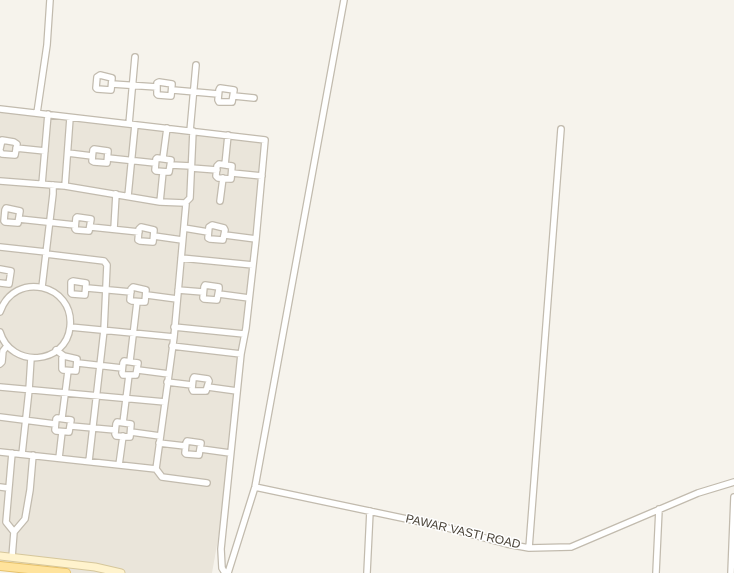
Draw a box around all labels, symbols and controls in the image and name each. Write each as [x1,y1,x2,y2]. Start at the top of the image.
street label: PAWAR VASTI ROAD [404,512,522,552]

